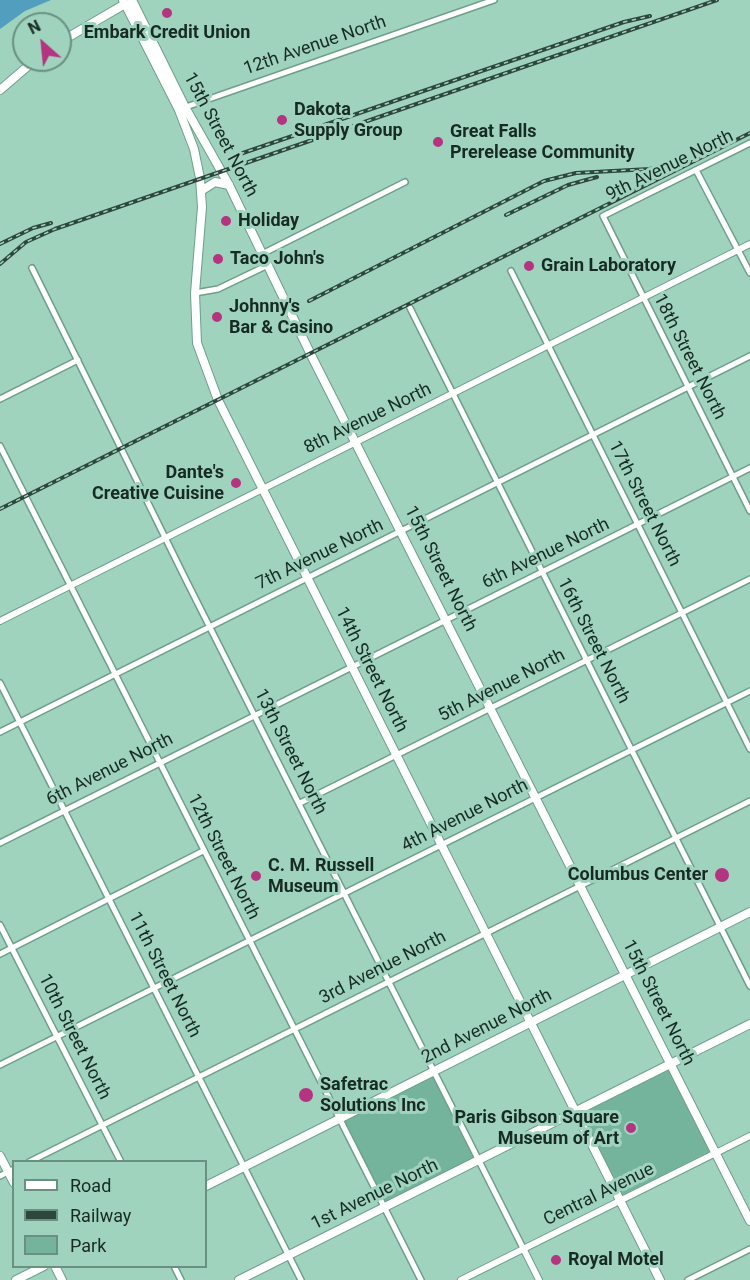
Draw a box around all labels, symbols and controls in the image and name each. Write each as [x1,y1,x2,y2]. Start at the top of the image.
marker: Embark Credit Union [160,6,174,20]
street label: 12th Avenue North [241,11,389,81]
north arrow [12,12,72,72]
text: N [25,16,44,38]
place label: Embark Credit Union [84,22,250,44]
street label: 15th Street North [178,69,262,201]
place label: Dakota Supply Group [294,99,403,142]
marker: Dakota Supply Group [275,113,289,127]
place label: Great Falls Prerelease Community [450,121,635,164]
street label: 9th Avenue North [603,126,737,206]
marker: Great Falls Prerelease Community [431,135,445,149]
place label: Holiday [238,210,299,232]
marker: Holiday [219,214,233,228]
place label: Taco John's [230,248,324,270]
marker: Taco John's [211,252,225,266]
place label: Grain Laboratory [541,255,676,277]
marker: Grain Laboratory [522,259,536,273]
street label: 18th Street North [648,291,730,423]
place label: Johnny's Bar & Casino [229,296,333,338]
marker: Johnny's Bar & Casino [210,310,224,324]
street label: 8th Avenue North [301,379,435,459]
street label: 17th Street North [603,438,685,570]
place label: Dante's Creative Cuisine [92,462,224,504]
marker: Dante's Creative Cuisine [229,476,243,490]
street label: 15th Street North [399,503,481,635]
street label: 6th Avenue North [479,514,613,594]
street label: 7th Avenue North [253,515,387,595]
street label: 16th Street North [552,575,634,707]
street label: 14th Street North [330,604,412,736]
street label: 5th Avenue North [435,645,569,727]
street label: 13th Street North [249,686,331,818]
street label: 6th Avenue North [43,729,177,811]
street label: 4th Avenue North [398,775,532,857]
street label: 12th Street North [182,791,264,923]
place label: C. M. Russell Museum [268,855,374,898]
place label: Columbus Center [568,864,708,886]
marker: Columbus Center [713,866,731,884]
marker: C. M. Russell Museum [249,869,263,883]
street label: 11th Street North [123,909,205,1041]
street label: 3rd Avenue North [316,927,450,1009]
street label: 15th Street North [617,937,699,1069]
street label: 10th Street North [33,971,115,1103]
street label: 2nd Avenue North [418,985,556,1069]
place label: Safetrac Solutions Inc [320,1074,426,1116]
marker: Safetrac Solutions Inc [297,1086,315,1104]
place label: Paris Gibson Square Museum of Art [455,1107,619,1150]
marker: Paris Gibson Square Museum of Art [624,1121,638,1135]
street label: 1st Avenue North [308,1155,442,1235]
street label: Central Avenue [540,1159,658,1231]
legend [12,1160,207,1268]
text: Road [70,1175,111,1196]
text: Railway [70,1205,131,1226]
text: Park [70,1235,106,1256]
place label: Royal Motel [568,1249,664,1271]
marker: Royal Motel [549,1253,563,1267]

